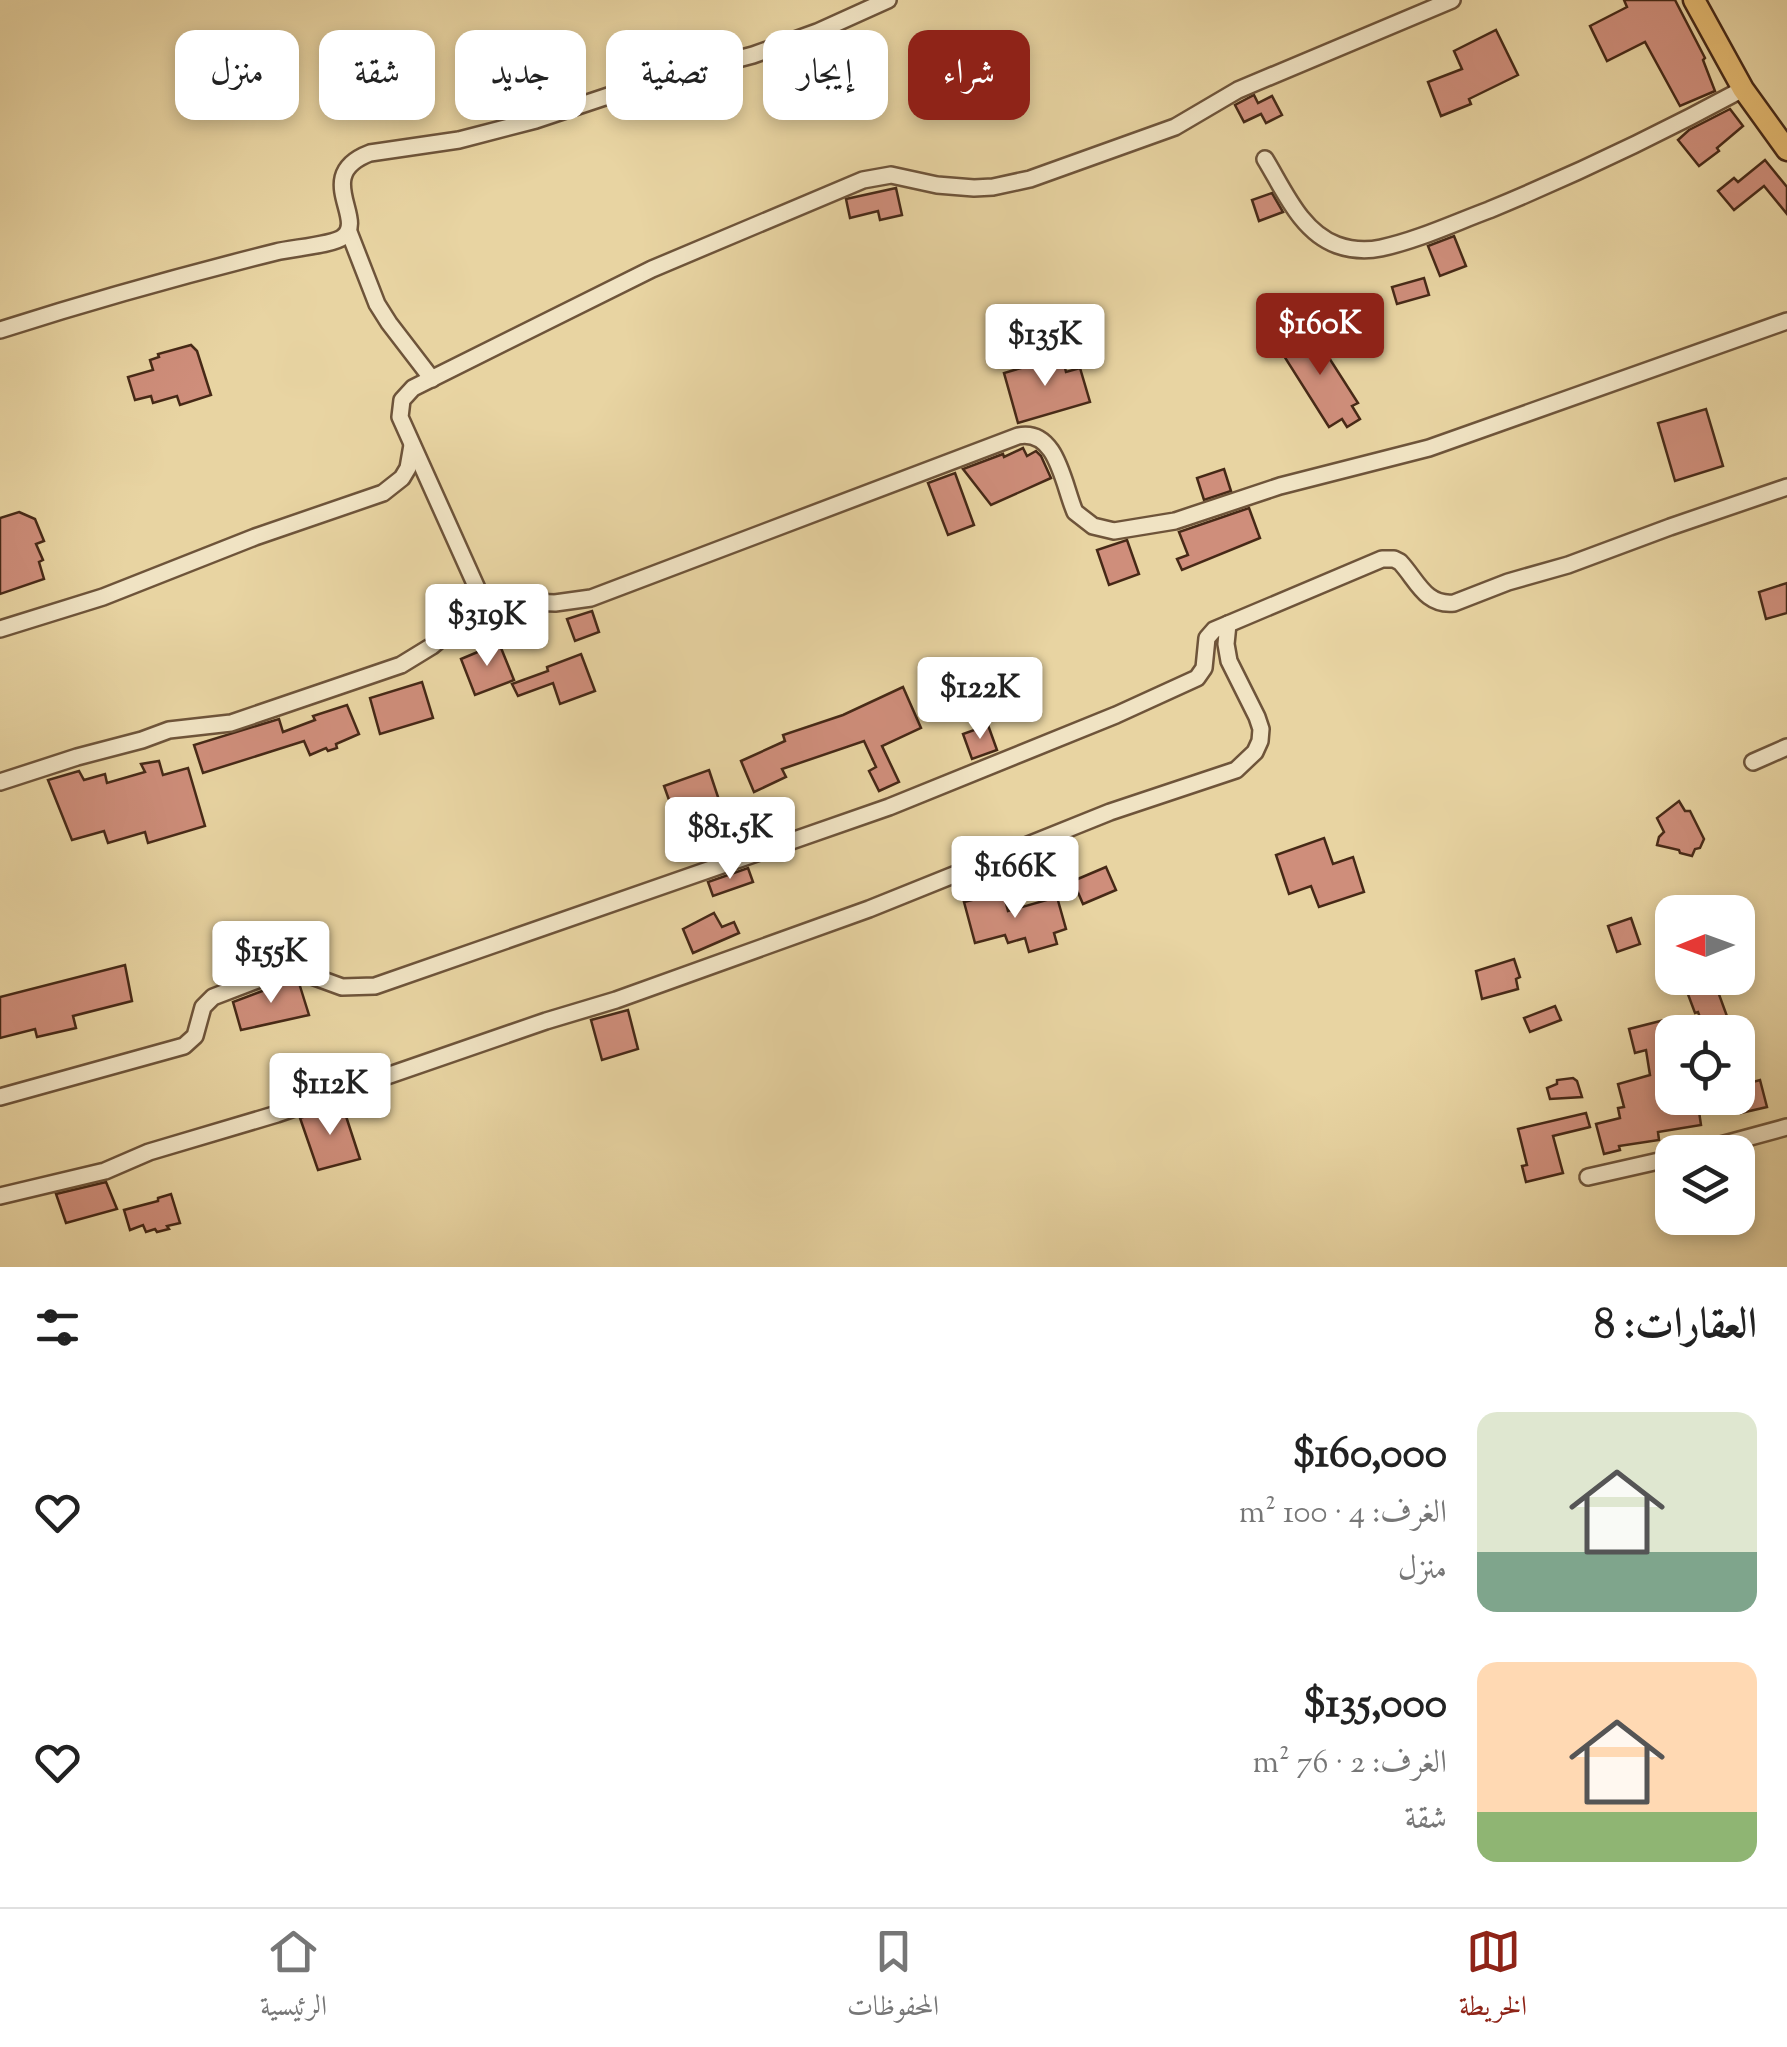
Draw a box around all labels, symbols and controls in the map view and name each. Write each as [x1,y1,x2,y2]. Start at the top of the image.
chip: منزل [175,30,299,120]
chip: شقة [319,30,435,120]
chip: جديد [455,30,586,120]
chip: تصفية [606,30,743,120]
chip: إيجار [763,30,888,120]
chip: شراء [908,30,1030,120]
pin: $160K [1250,293,1390,378]
text: $160K [1278,302,1362,348]
pin: $135K [975,304,1115,389]
text: $135K [1008,313,1082,359]
pin: $319K [417,584,557,669]
text: $319K [447,593,527,639]
pin: $122K [910,657,1050,742]
text: $122K [939,666,1021,712]
pin: $81.5K [649,797,811,882]
text: $81.5K [687,806,773,852]
pin: $166K [945,836,1085,921]
text: $166K [974,845,1056,891]
north arrow [1655,895,1755,995]
map controls [1655,895,1755,1235]
pin: $155K [201,921,341,1006]
text: $155K [234,930,308,976]
button: locate [1655,1015,1755,1115]
pin: $112K [260,1053,400,1138]
text: $112K [292,1062,368,1108]
button: layers [1655,1135,1755,1235]
text: العقارات: 8 [1594,1297,1757,1357]
icon: filters [30,1300,85,1355]
text: $160,000 [1292,1426,1447,1486]
icon: home [1557,1452,1677,1572]
icon: heart [30,1485,85,1540]
text: الغرف: 4 · 100 m² [1239,1491,1447,1537]
text: منزل [1398,1547,1447,1593]
text: $135,000 [1303,1676,1447,1736]
icon: home [1557,1702,1677,1822]
icon: heart [30,1735,85,1790]
text: الغرف: 2 · 76 m² [1252,1741,1447,1787]
text: شقة [1405,1797,1447,1843]
tab: الرئيسية [260,1924,327,2033]
tab: المحفوظات [847,1924,939,2033]
tab: الخريطة [1459,1924,1527,2033]

